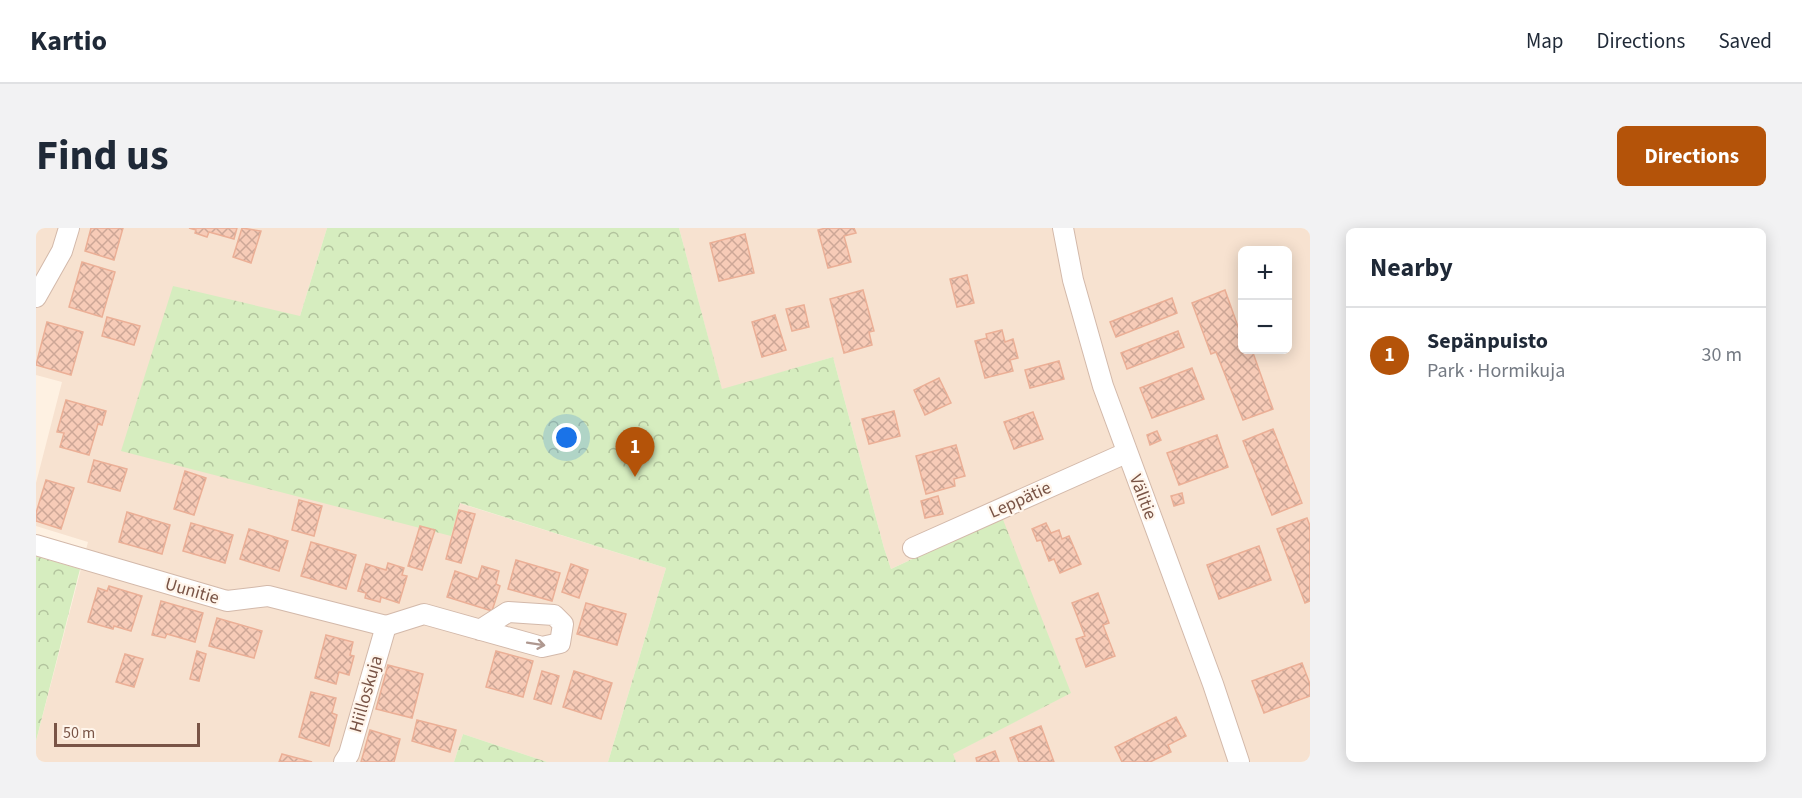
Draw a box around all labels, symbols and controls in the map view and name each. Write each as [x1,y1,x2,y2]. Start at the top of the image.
text: Kartio [30,21,107,61]
text: Map [1526,26,1564,56]
text: Directions [1597,26,1685,56]
text: Saved [1718,26,1772,56]
text: Find us [36,126,169,186]
button: Directions [1617,126,1766,186]
map controls [1238,246,1292,354]
button: + [1238,246,1292,300]
text: Nearby [1370,249,1453,286]
button: − [1238,300,1292,354]
text: Sepänpuisto [1427,325,1548,357]
text: 1 [1384,341,1395,369]
text: 30 m [1702,341,1742,369]
text: Park · Hormikuja [1427,357,1565,385]
your location [552,423,581,452]
pin: 1 [616,428,654,477]
street label: Välitie [1123,471,1163,523]
street label: Leppätie [985,475,1055,525]
street label: Uunitie [162,571,222,611]
one-way arrow [526,639,545,650]
street label: Hiilloskuja [343,653,389,735]
scale bar [54,720,200,748]
text: 50 m [63,722,95,744]

